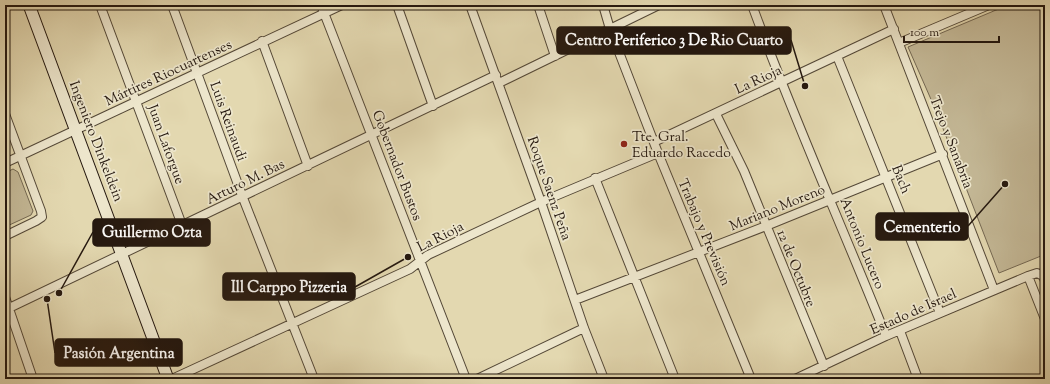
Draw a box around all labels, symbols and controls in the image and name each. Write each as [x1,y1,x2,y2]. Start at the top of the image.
scale bar [904,18,999,44]
text: 100 m [910,24,939,42]
callout: Centro Periferico 3 De Rio Cuarto [557,27,791,54]
text: Centro Periferico 3 De Rio Cuarto [565,31,783,52]
street label: Mártires Riocuartenses [102,36,236,112]
street label: La Rioja [732,61,786,100]
street label: Ingeniero Dinkeldein [63,78,127,205]
street label: Luis Reinaudi [203,79,251,164]
street label: Trejo y Sanabria [923,94,977,192]
street label: Juan Laforgue [141,101,189,187]
street label: Gobernador Bustos [366,108,426,224]
place label: Tte. Gral. Eduardo Racedo [632,128,731,164]
street label: Roque Saenz Peña [521,134,575,244]
marker: Tte. Gral. Eduardo Racedo [619,139,629,149]
street label: Arturo M. Bas [203,155,289,210]
street label: Bach [885,162,915,197]
street label: Trabajo y Previsión [672,176,735,289]
street label: Mariano Moreno [727,180,829,237]
street label: Antonio Lucero [834,195,889,293]
callout: Cementerio [876,213,968,240]
street label: La Rioja [414,217,468,258]
text: Cementerio [884,218,960,239]
callout: Guillermo Ozta [93,219,210,246]
text: Guillermo Ozta [102,223,202,244]
street label: 12 de Octubre [771,227,820,310]
callout: Ill Carppo Pizzeria [223,273,355,300]
text: Ill Carppo Pizzeria [231,278,347,299]
street label: Estado de Israel [867,285,960,341]
callout: Pasión Argentina [55,339,182,366]
text: Pasión Argentina [63,344,175,365]

